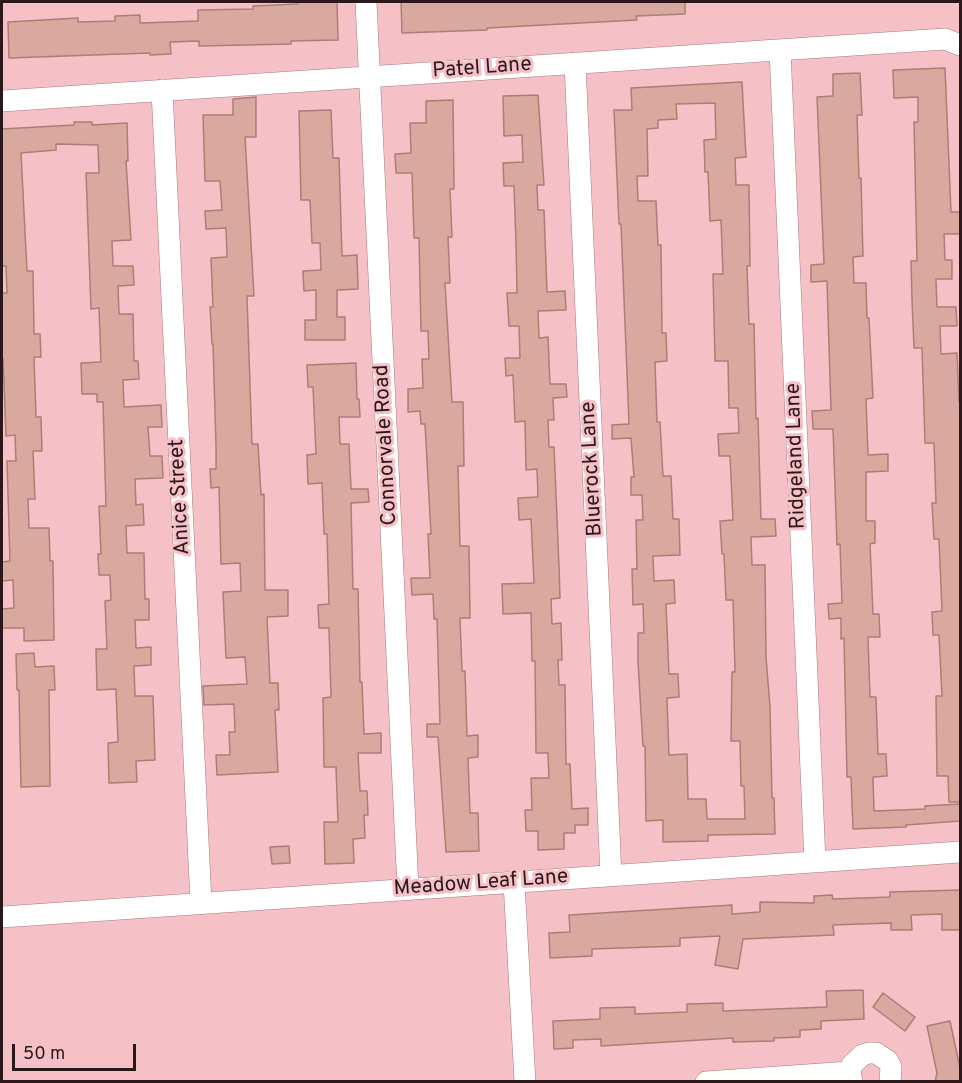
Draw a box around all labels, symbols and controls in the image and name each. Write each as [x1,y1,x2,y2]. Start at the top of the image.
street label: Patel Lane [431,53,533,85]
street label: Connorvale Road [370,364,404,526]
street label: Ridgeland Lane [782,382,812,530]
street label: Bluerock Lane [577,401,609,537]
street label: Anice Street [165,438,197,556]
street label: Meadow Leaf Lane [393,865,569,903]
scale bar [15,1032,140,1070]
text: 50 m [23,1043,65,1066]

